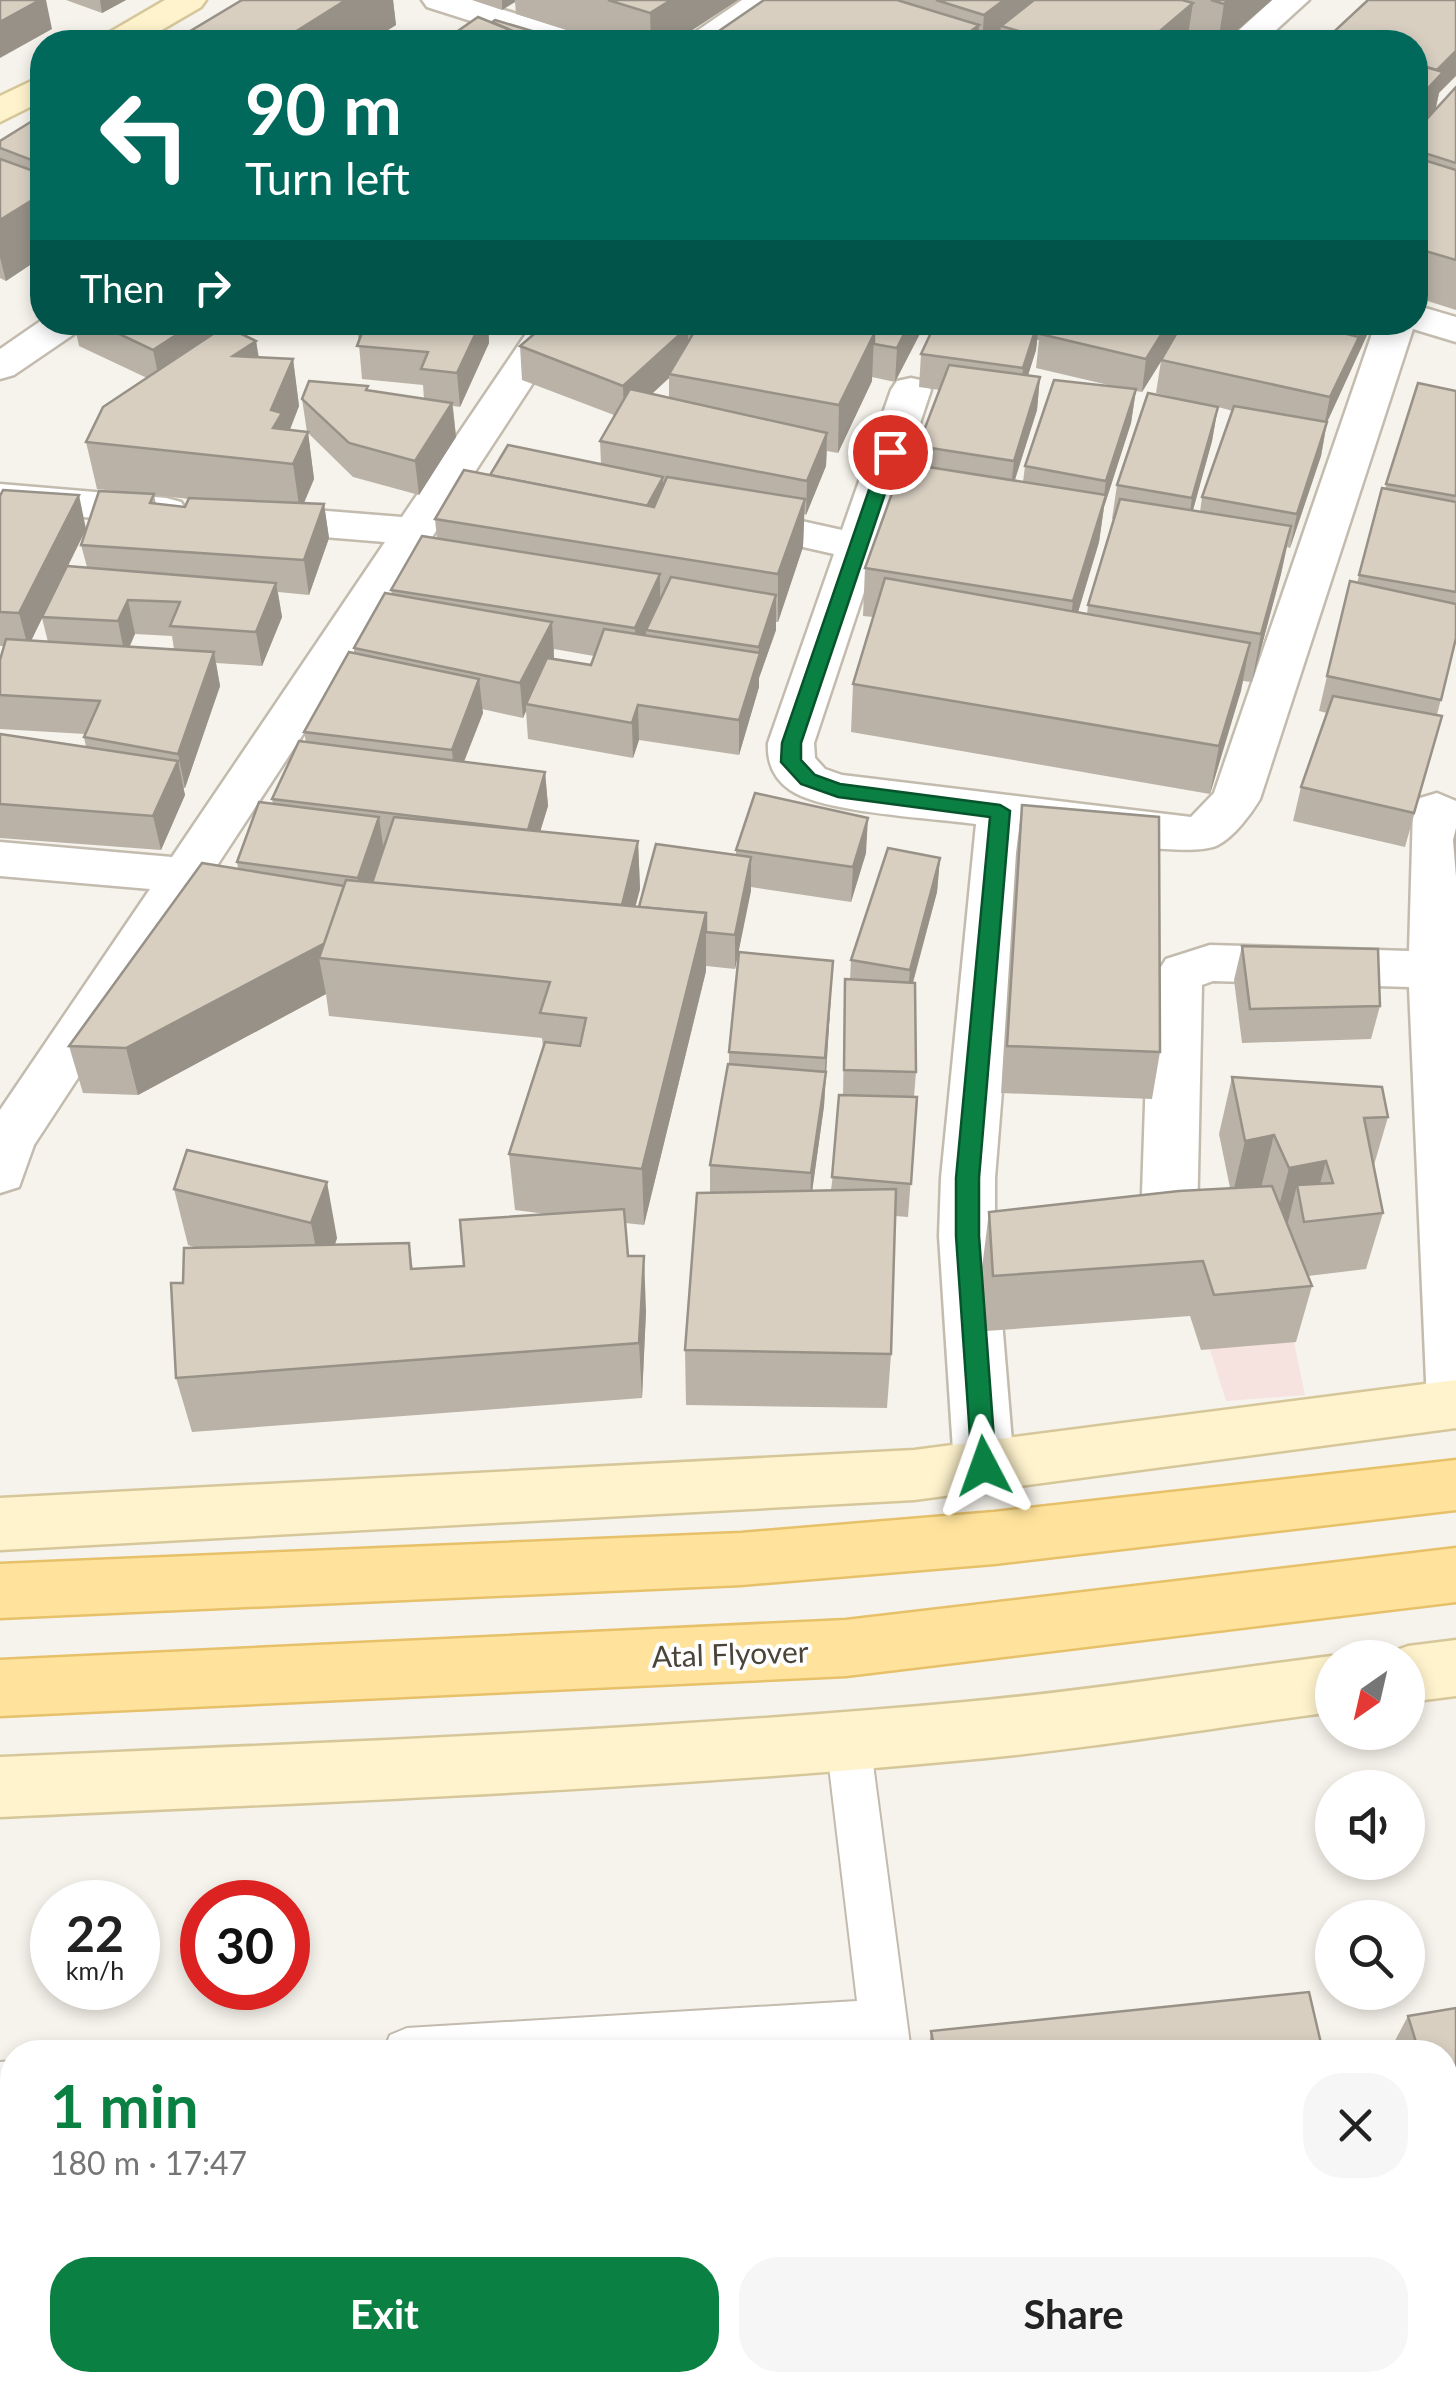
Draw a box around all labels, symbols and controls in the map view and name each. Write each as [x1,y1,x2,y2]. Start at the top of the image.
text: 90 m [245,66,402,150]
icon: left [80,70,210,200]
text: Turn left [245,151,410,205]
icon: right [185,260,240,315]
text: Then [80,265,165,311]
pin [848,410,933,495]
icon: arrive [863,425,918,480]
position arrow [932,1414,1036,1518]
street label: Atal Flyover [651,1632,809,1674]
north arrow [1315,1640,1425,1750]
map controls [1315,1640,1425,2010]
button: sound [1315,1770,1425,1880]
speed limit sign: 30 [180,1880,310,2010]
button: search [1315,1900,1425,2010]
text: 22 [66,1903,124,1963]
text: km/h [66,1955,124,1985]
text: 1 min [50,2069,199,2141]
button: close [1303,2073,1408,2178]
text: 180 m · 17:47 [50,2143,247,2182]
button: Exit [50,2257,719,2372]
button: Share [739,2257,1408,2372]

